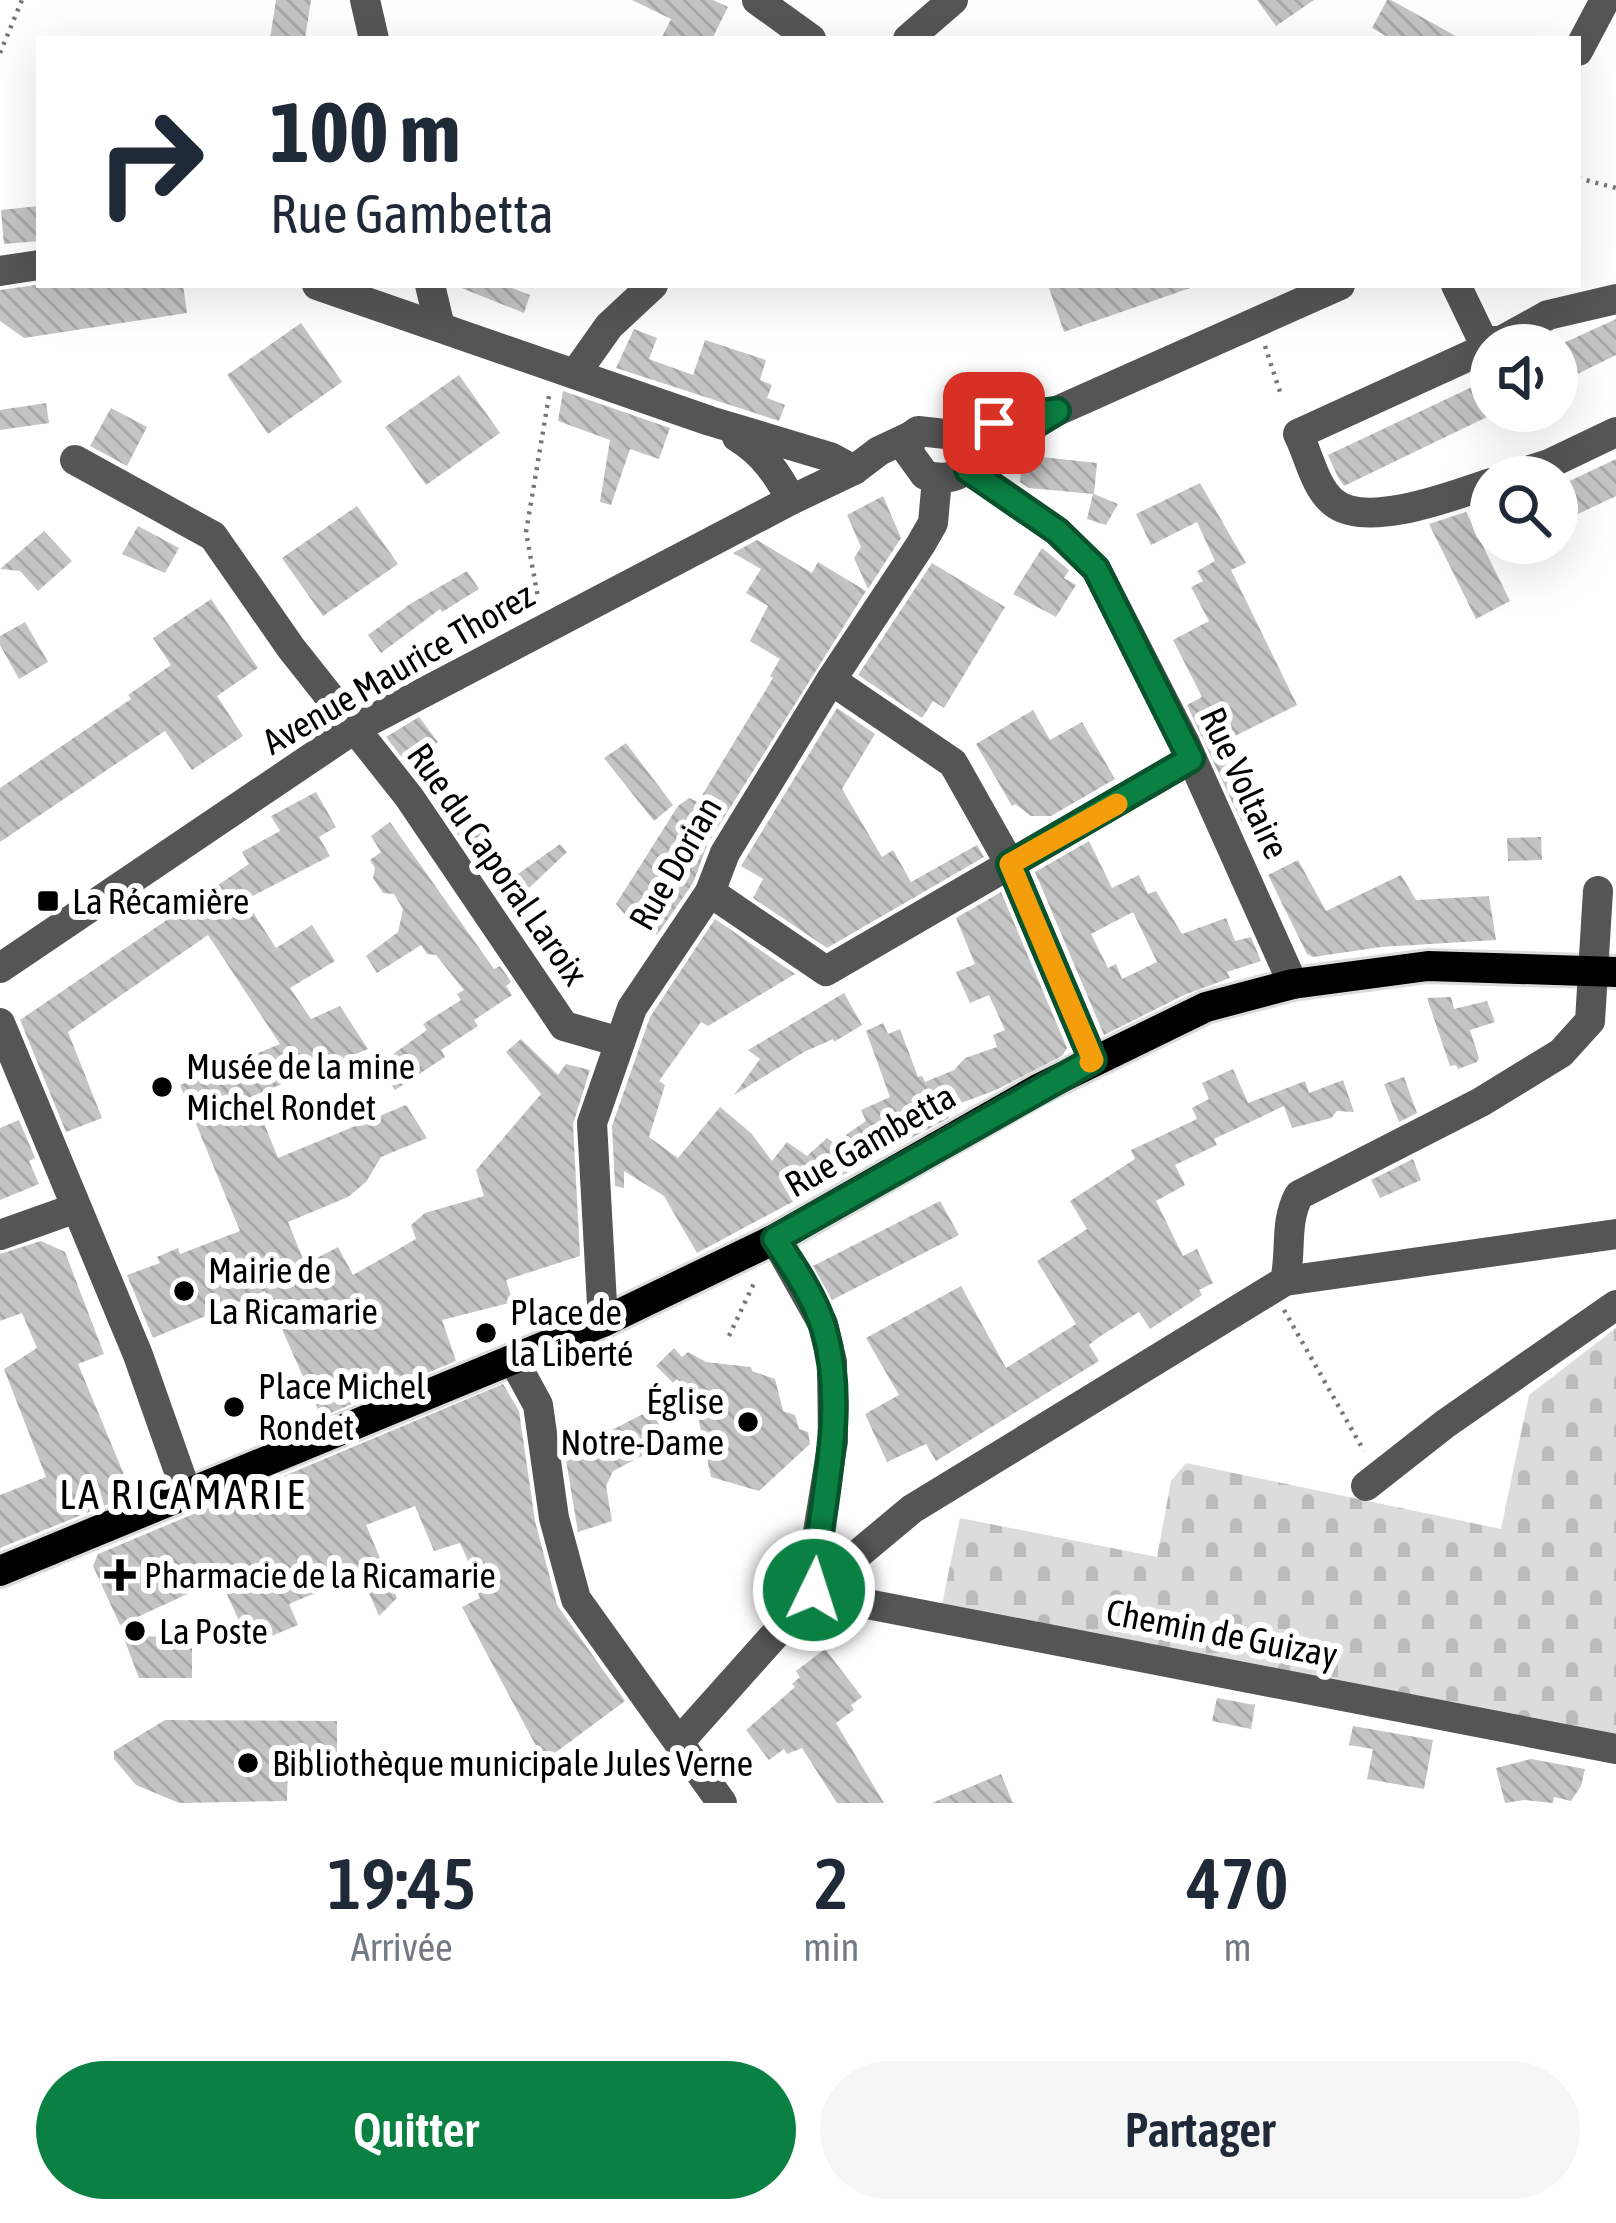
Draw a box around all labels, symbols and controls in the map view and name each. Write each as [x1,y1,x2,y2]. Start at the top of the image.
icon: right [72,84,228,240]
text: 100 m [270,84,460,180]
text: Rue Gambetta [270,183,554,244]
map controls [1470,324,1578,564]
button: sound [1470,324,1578,432]
pin [943,372,1045,474]
icon: arrive [961,390,1027,456]
button: search [1470,456,1578,564]
street label: Avenue Maurice Thorez [255,573,541,763]
street label: Rue Voltaire [1192,701,1298,865]
street label: Rue du Caporal Laroix [399,735,597,993]
street label: Rue Dorian [620,789,730,937]
place label: La Récamière [72,880,249,922]
marker: La Récamière [35,888,61,914]
place label: Musée de la mine Michel Rondet [186,1045,415,1128]
marker: Musée de la mine Michel Rondet [149,1074,175,1100]
street label: Rue Gambetta [778,1074,962,1206]
place label: Mairie de La Ricamarie [208,1249,378,1332]
marker: Mairie de La Ricamarie [171,1278,197,1304]
place label: Place de la Liberté [510,1291,633,1374]
marker: Place de la Liberté [473,1320,499,1346]
place label: Place Michel Rondet [258,1365,426,1448]
place label: Église Notre-Dame [560,1380,724,1463]
marker: Place Michel Rondet [221,1394,247,1420]
marker: Église Notre-Dame [735,1409,761,1435]
district label: LA RICAMARIE [59,1470,307,1518]
position arrow [751,1527,877,1653]
place label: Pharmacie de la Ricamarie [144,1554,496,1596]
marker: Pharmacie de la Ricamarie [107,1562,133,1588]
street label: Chemin de Guizay [1103,1590,1341,1676]
place label: La Poste [159,1610,268,1652]
marker: La Poste [122,1618,148,1644]
place label: Bibliothèque municipale Jules Verne [272,1742,753,1784]
marker: Bibliothèque municipale Jules Verne [235,1750,261,1776]
text: 19:45 [328,1842,476,1924]
text: 2 [814,1842,848,1924]
text: 470 [1187,1842,1288,1924]
text: Arrivée [351,1925,453,1969]
text: min [803,1925,859,1969]
text: m [1224,1925,1252,1969]
button: Quitter [36,2061,796,2199]
button: Partager [820,2061,1580,2199]

